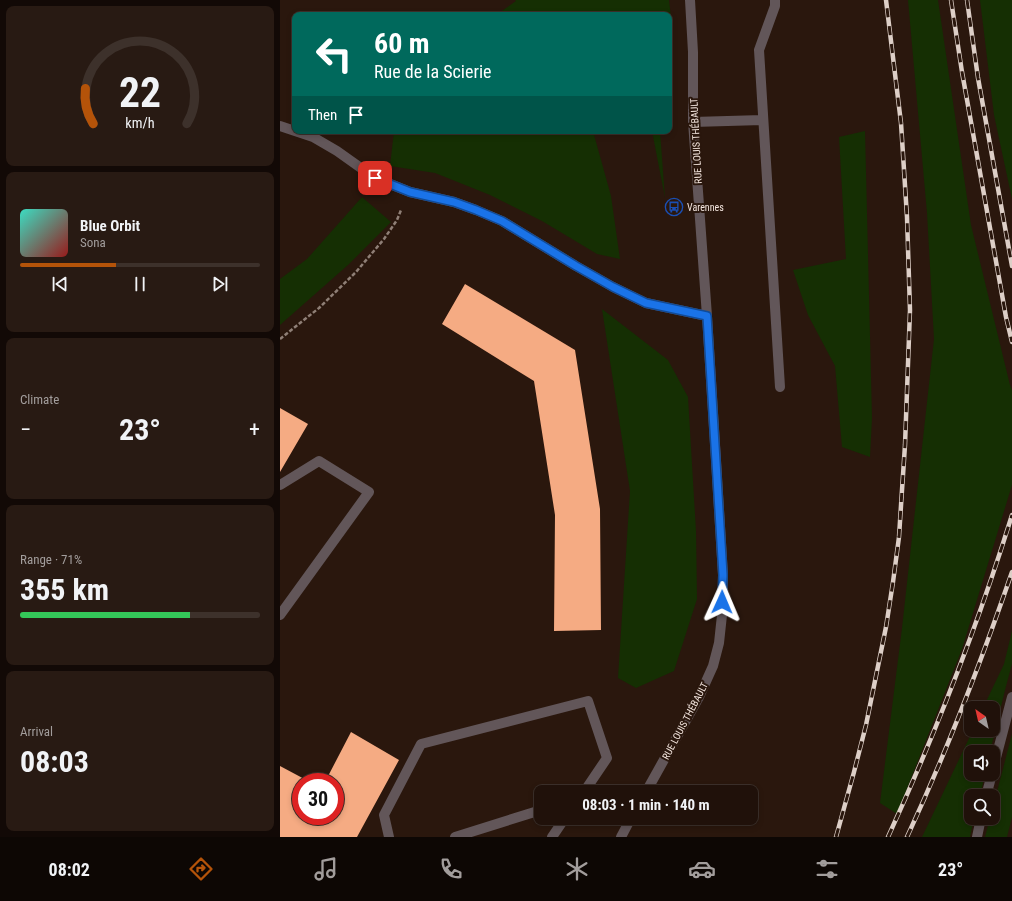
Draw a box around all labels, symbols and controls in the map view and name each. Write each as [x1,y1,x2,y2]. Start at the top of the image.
text: 60 m [374,27,430,60]
icon: left [308,28,360,80]
text: Rue de la Scierie [374,61,491,82]
text: 22 [119,68,161,117]
street label: RUE LOUIS THÉBAULT [687,98,704,184]
icon: arrive [345,104,367,126]
text: Then [308,106,337,124]
text: km/h [125,115,155,131]
pin [358,161,392,195]
icon: arrive [364,167,386,189]
bus stop icon: Varennes [664,197,684,217]
place label: Varennes [687,202,724,213]
text: Blue Orbit [80,217,140,235]
text: Sona [80,235,106,250]
icon: previous [49,273,71,295]
icon: pause [129,273,151,295]
icon: next [209,273,231,295]
text: Climate [20,392,59,407]
text: 23° [119,412,161,447]
text: − [20,417,31,442]
text: + [249,417,260,442]
text: Range · 71% [20,552,82,567]
text: 355 km [20,572,109,607]
position arrow [701,581,743,623]
street label: RUE LOUIS THÉBAULT [659,680,710,761]
north arrow [964,701,1000,737]
map controls [964,701,1000,825]
text: Arrival [20,724,53,739]
text: 08:03 [20,744,89,779]
button: sound [964,745,1000,781]
speed limit sign: 30 [292,773,344,825]
button: search [964,789,1000,825]
text: 08:03 · 1 min · 140 m [582,796,710,814]
icon: directions [187,855,215,883]
icon: music [312,855,340,883]
icon: phone [437,855,465,883]
icon: climate [563,855,591,883]
icon: car [688,855,716,883]
icon: filters [813,855,841,883]
text: 08:02 [49,859,90,880]
text: 23° [938,859,963,880]

